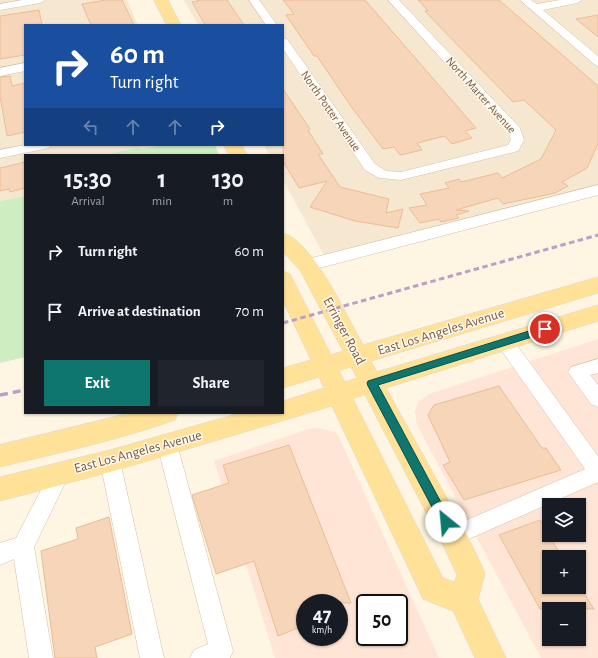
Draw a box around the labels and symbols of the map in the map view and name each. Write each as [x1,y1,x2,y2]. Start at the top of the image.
street label: North Marter Avenue [444,54,518,136]
street label: North Potter Avenue [299,69,363,153]
street label: Erringer Road [320,295,368,367]
street label: East Los Angeles Avenue [376,306,506,358]
pin [528,312,562,346]
street label: East Los Angeles Avenue [73,428,203,476]
position arrow [425,501,467,543]
speed limit sign: 50 [356,594,408,646]

